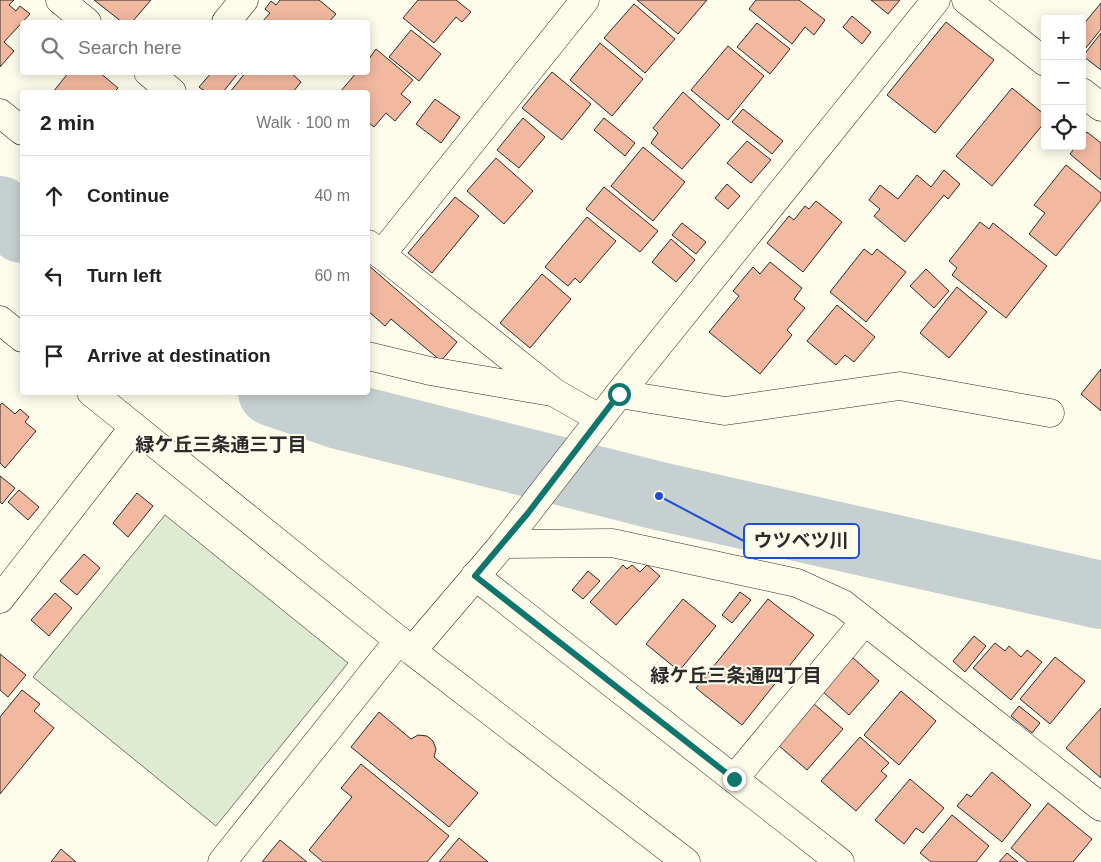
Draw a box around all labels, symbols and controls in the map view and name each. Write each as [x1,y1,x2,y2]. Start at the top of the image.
map controls [1041,15,1086,150]
button: + [1041,15,1086,60]
search box [20,20,370,75]
icon: search [38,34,66,62]
text: Search here [78,37,182,58]
button: − [1041,60,1086,105]
button: locate [1041,105,1086,150]
text: 2 min [40,111,95,134]
text: Walk · 100 m [256,114,350,131]
icon: ahead [40,182,68,210]
text: Continue [87,185,169,206]
text: 40 m [314,187,350,204]
icon: left [40,262,68,290]
text: Turn left [87,265,162,286]
text: 60 m [314,267,350,284]
icon: arrive [40,342,68,370]
text: Arrive at destination [87,345,271,366]
route start [608,383,631,406]
district label: 緑ケ丘三条通三丁目 [135,434,307,455]
callout: ウツベツ川 [744,524,859,558]
text: ウツベツ川 [753,530,849,551]
district label: 緑ケ丘三条通四丁目 [650,665,822,686]
route end [723,768,746,791]

